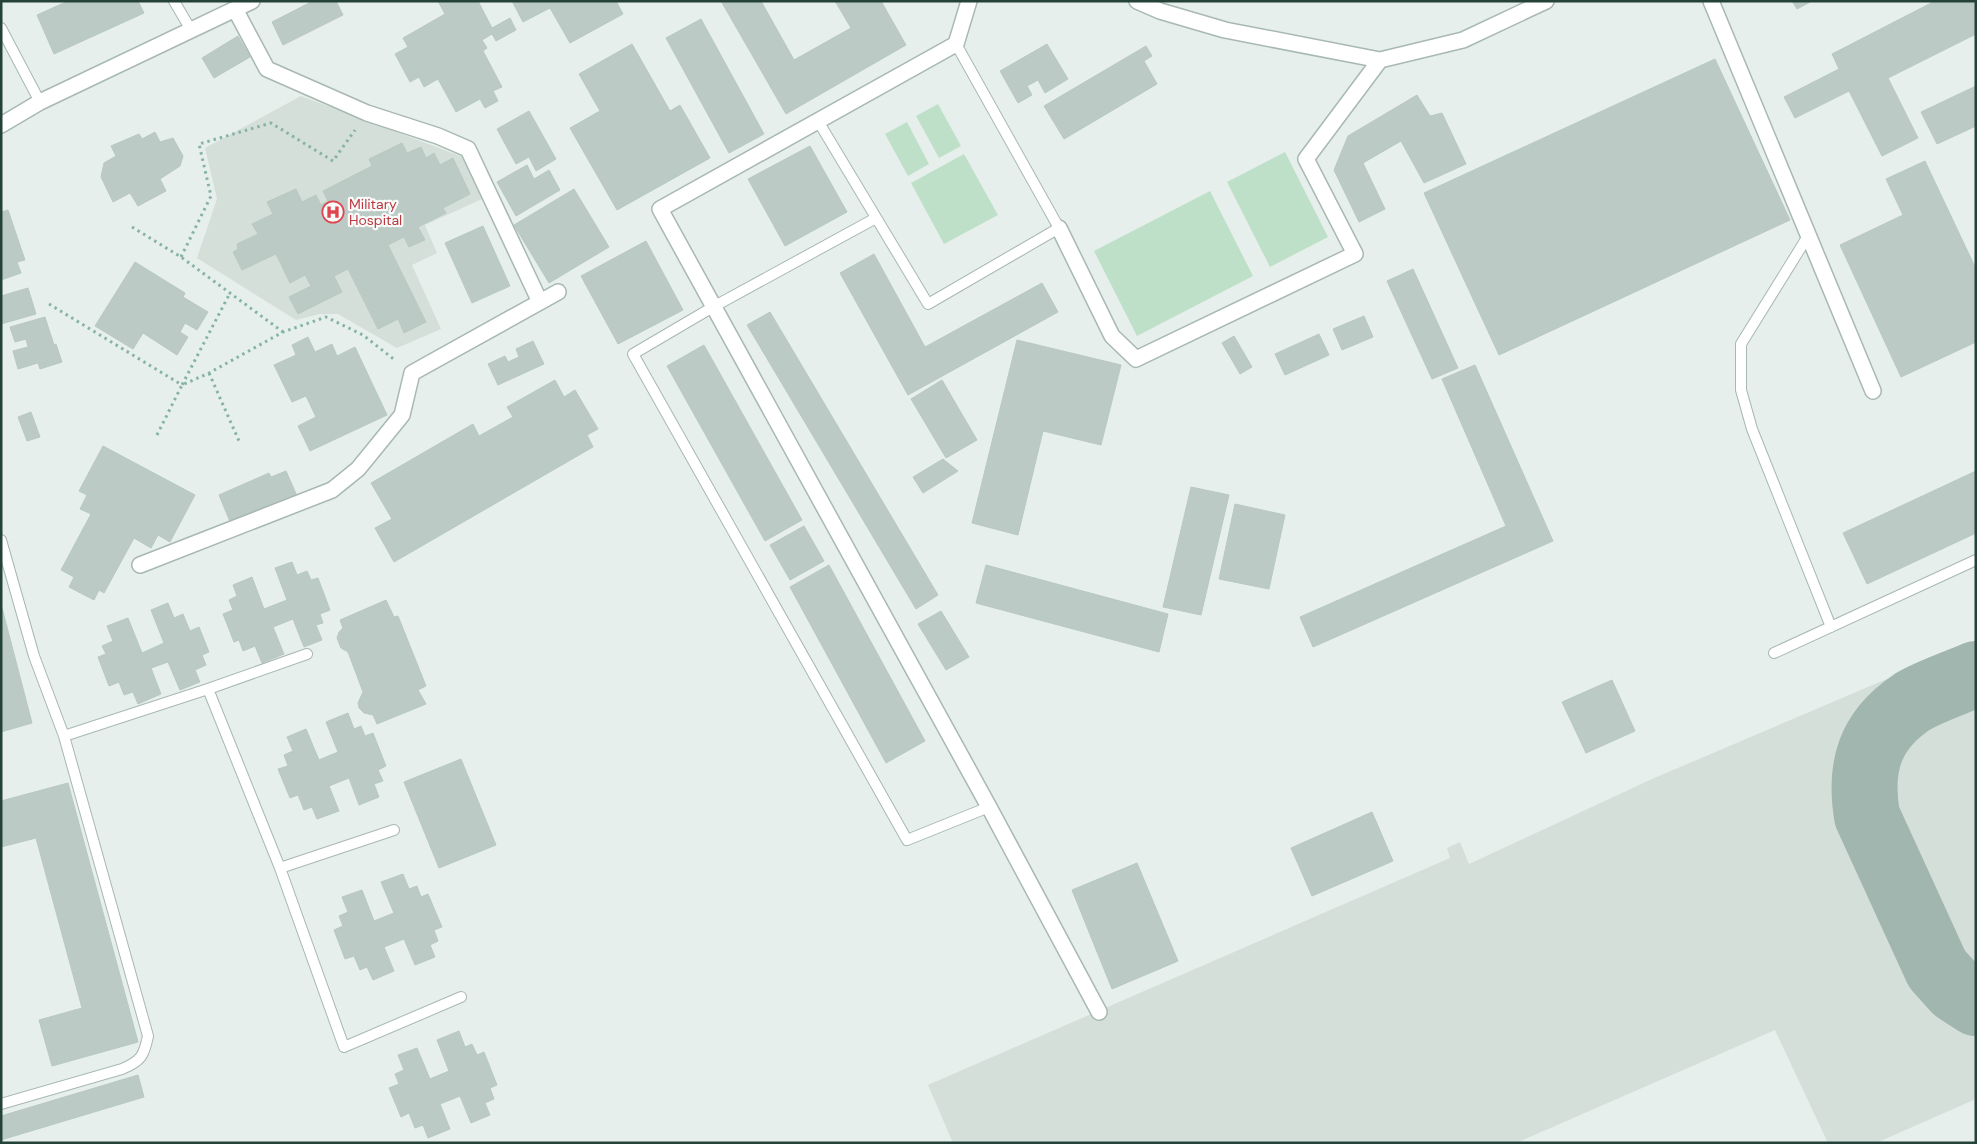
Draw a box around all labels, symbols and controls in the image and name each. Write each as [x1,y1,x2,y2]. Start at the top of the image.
place label: Military Hospital [349,195,402,229]
hospital icon: Military Hospital [321,200,345,224]

